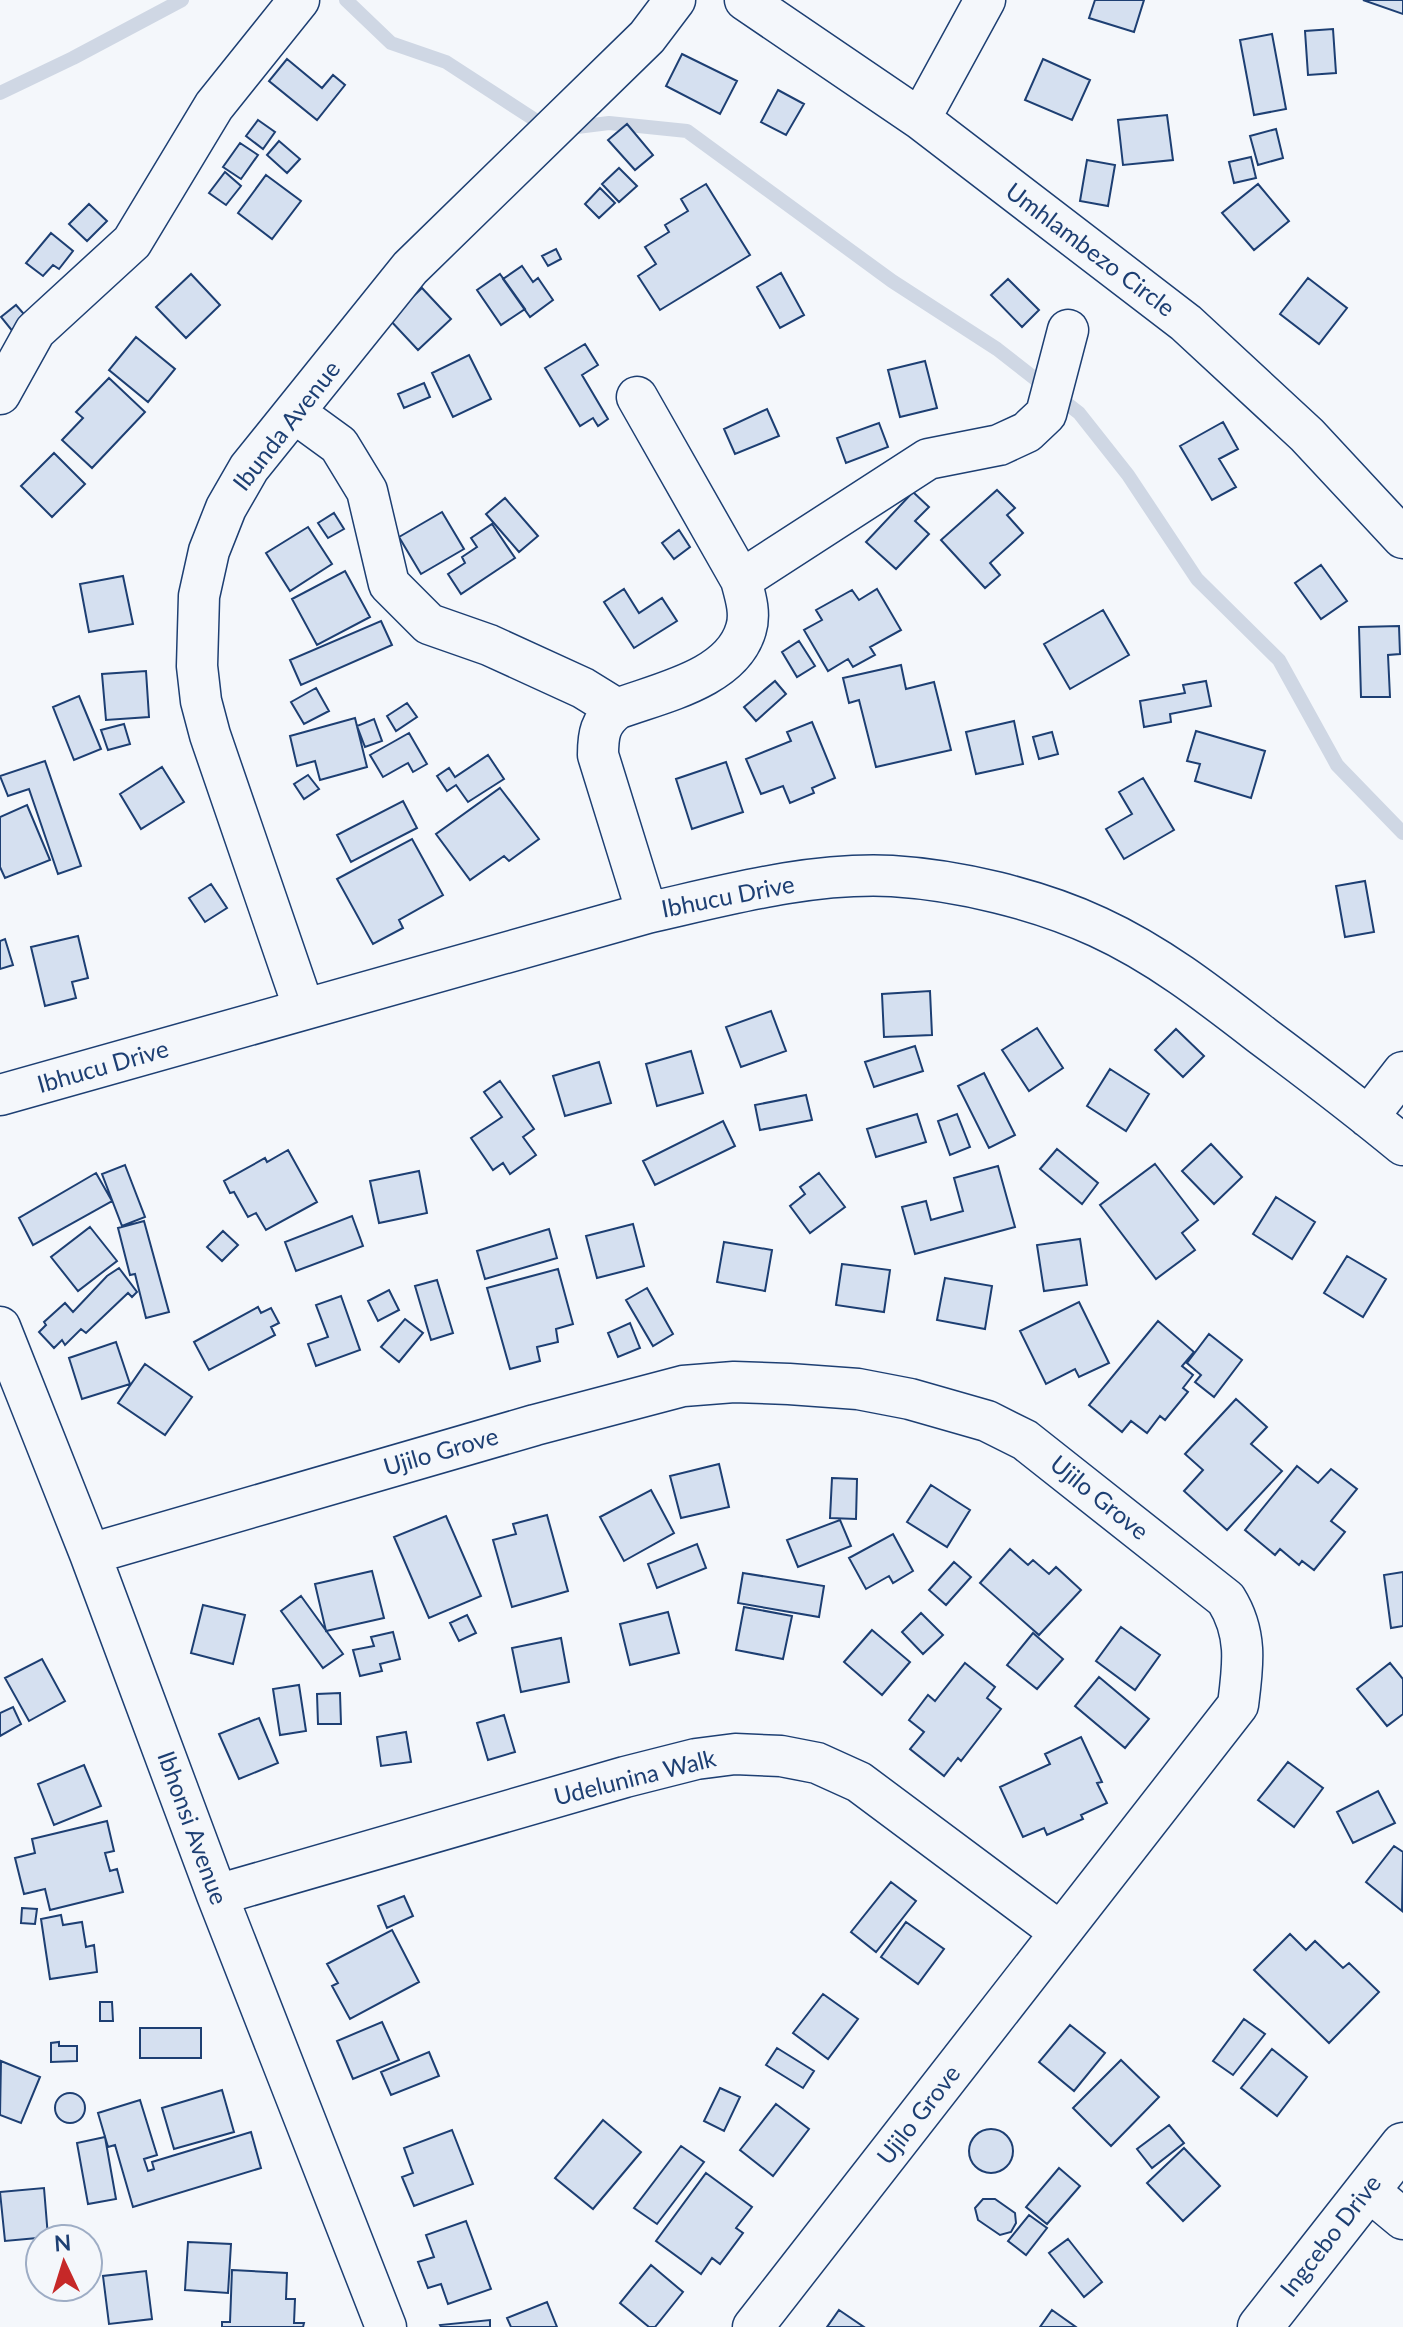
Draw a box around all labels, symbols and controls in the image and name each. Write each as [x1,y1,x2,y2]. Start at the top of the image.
street label: Umhlambezo Circle [1001,176,1181,322]
street label: Ibunda Avenue [226,354,346,496]
street label: Ibhucu Drive [659,868,797,923]
street label: Ibhucu Drive [34,1033,171,1098]
street label: Ujilo Grove [380,1420,501,1481]
street label: Ujilo Grove [1045,1448,1155,1545]
street label: Udelunina Walk [551,1742,719,1811]
street label: Ibhonsi Avenue [152,1747,235,1908]
street label: Ujilo Grove [870,2059,966,2169]
street label: Ingcebo Drive [1273,2168,1386,2302]
north arrow [24,2223,104,2303]
text: N [53,2228,72,2257]

